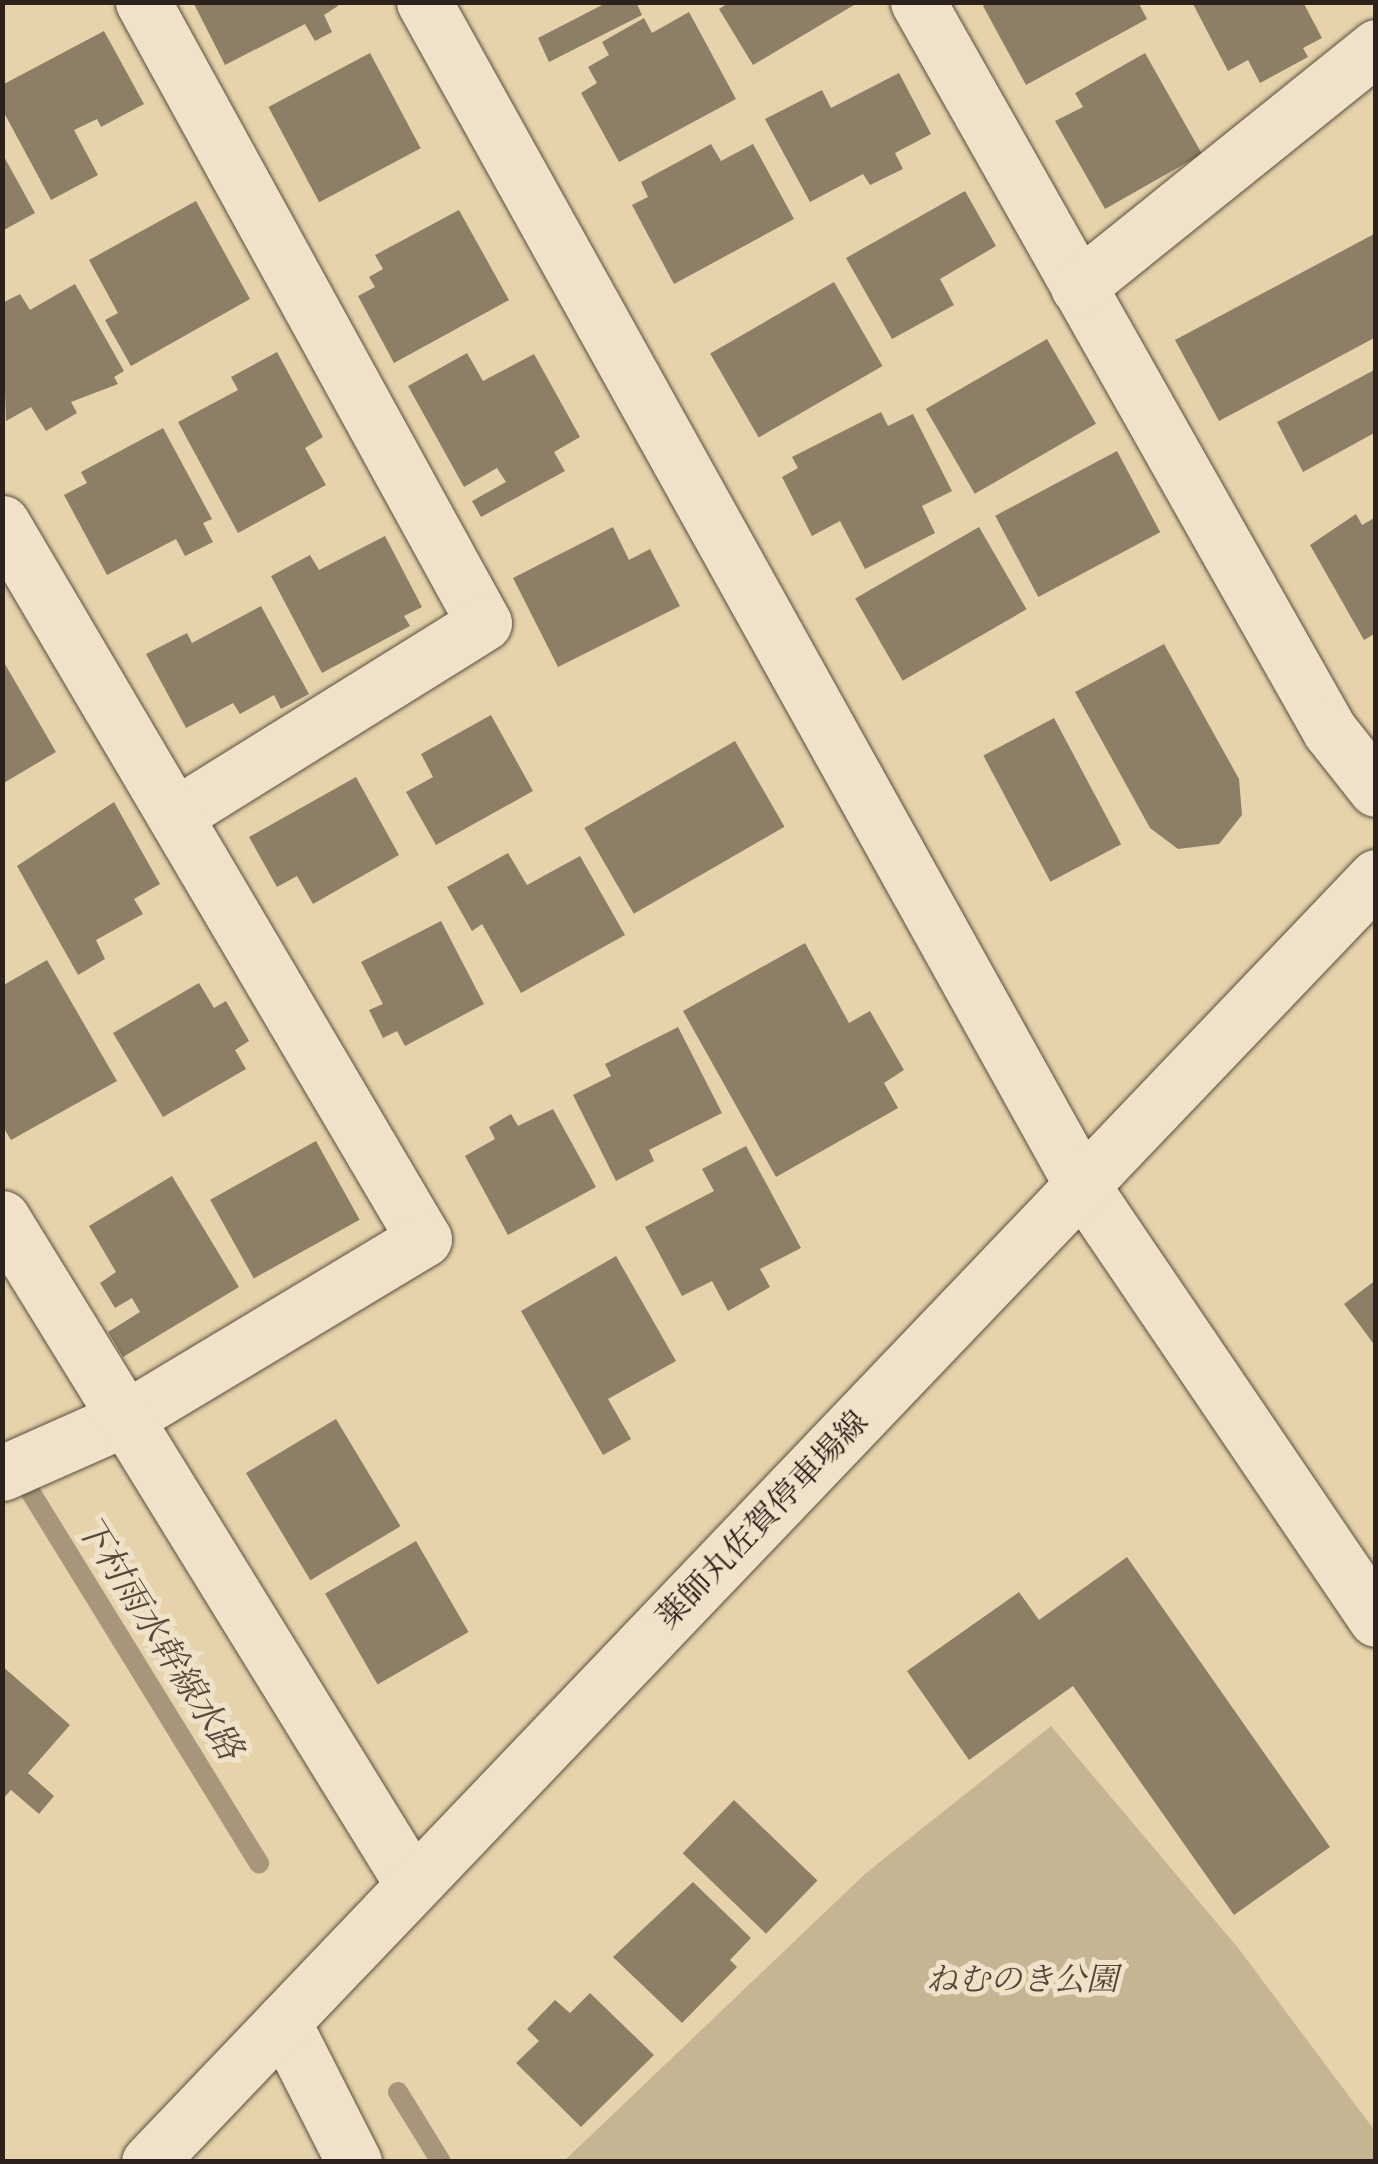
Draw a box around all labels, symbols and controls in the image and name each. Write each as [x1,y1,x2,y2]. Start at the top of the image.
street label: 薬師丸佐賀停車場線 [649,1403,877,1637]
water label: 下村雨水幹線水路 [67,1508,251,1768]
park label: ねむのき公園 [926,1961,1118,1999]

